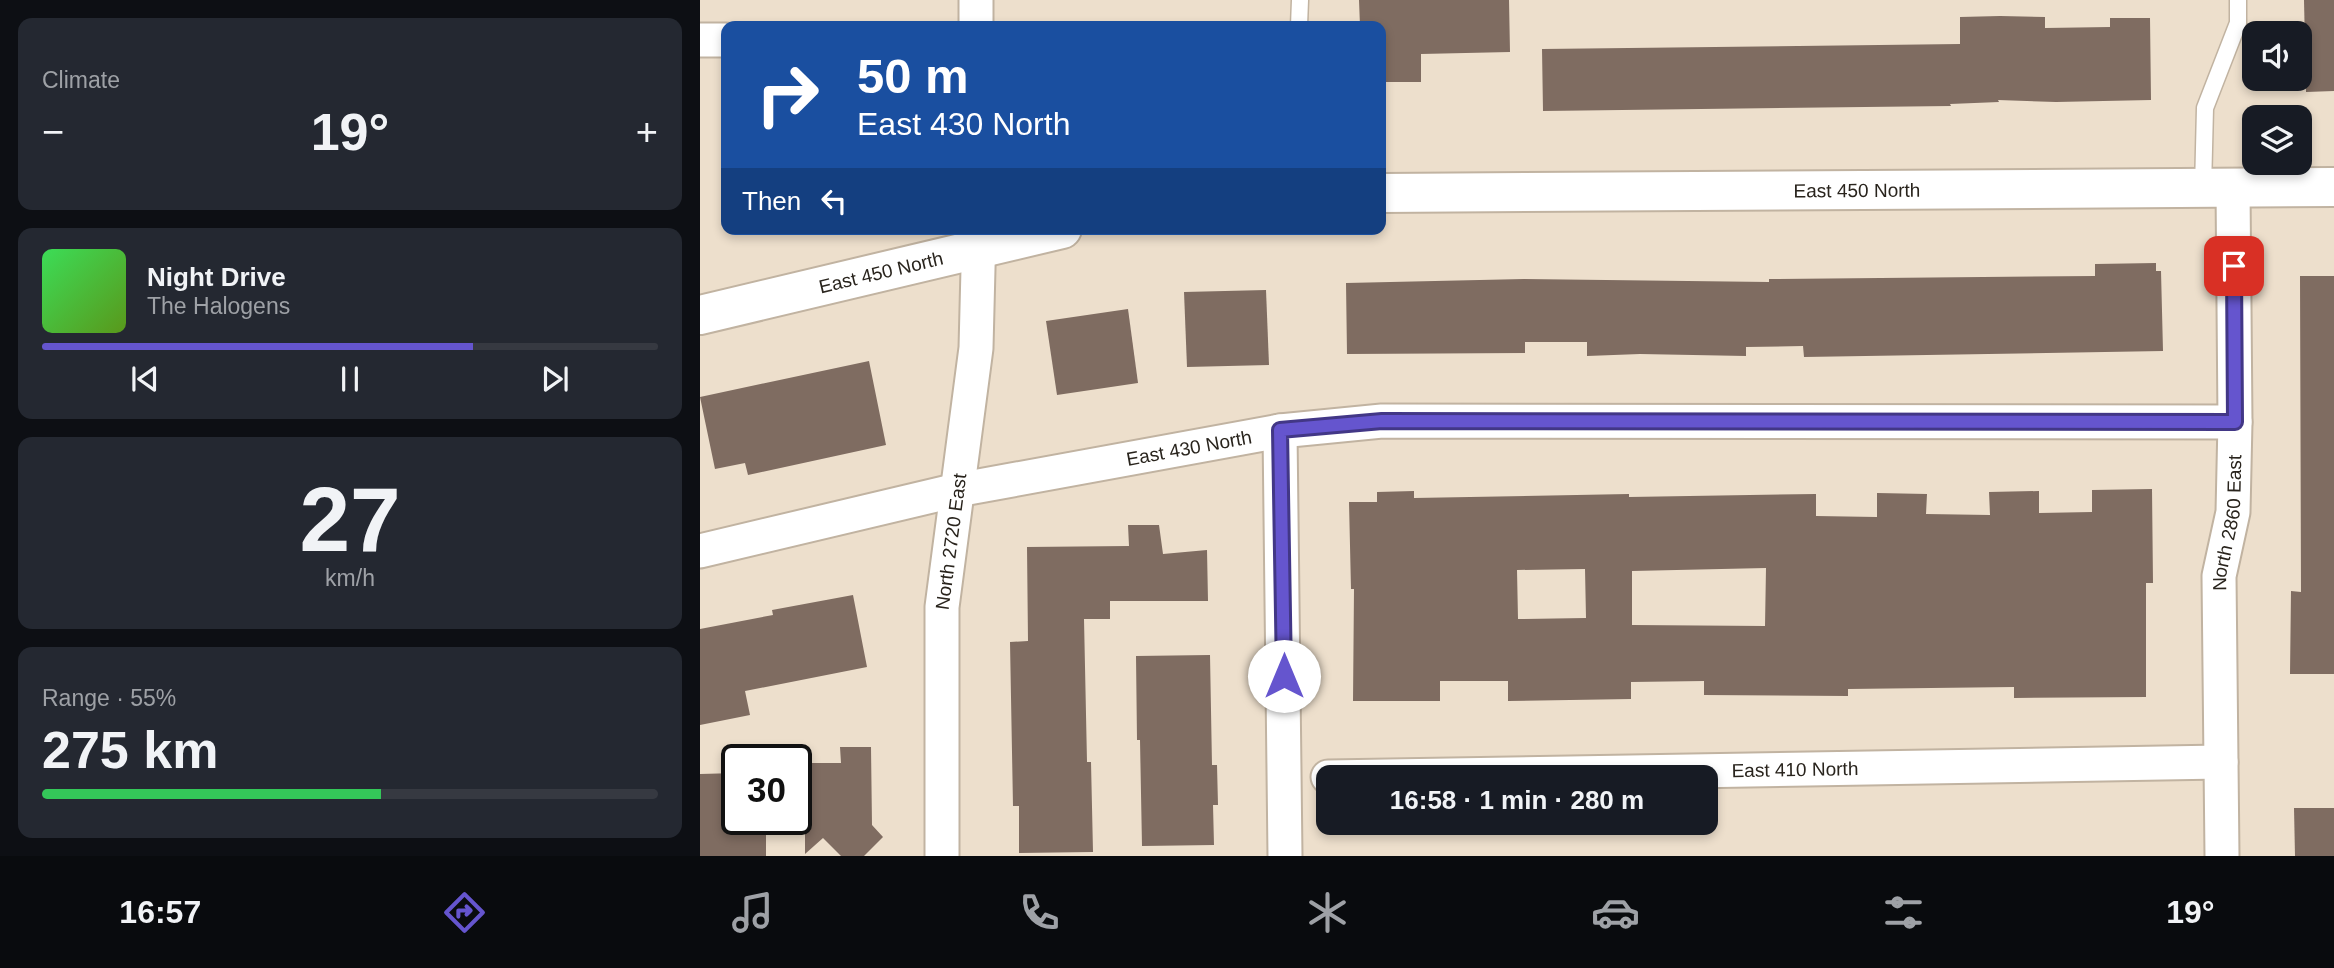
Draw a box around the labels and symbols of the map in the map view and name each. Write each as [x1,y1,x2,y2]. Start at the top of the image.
street label: East 450 North [1794,180,1920,201]
pin [2204,236,2264,296]
street label: East 450 North [817,248,945,297]
street label: East 430 North [1125,426,1253,470]
street label: North 2860 East [2209,454,2245,591]
street label: North 2720 East [932,471,971,611]
position arrow [1247,639,1321,713]
speed limit sign: 30 [721,744,812,835]
street label: East 410 North [1731,758,1859,781]

